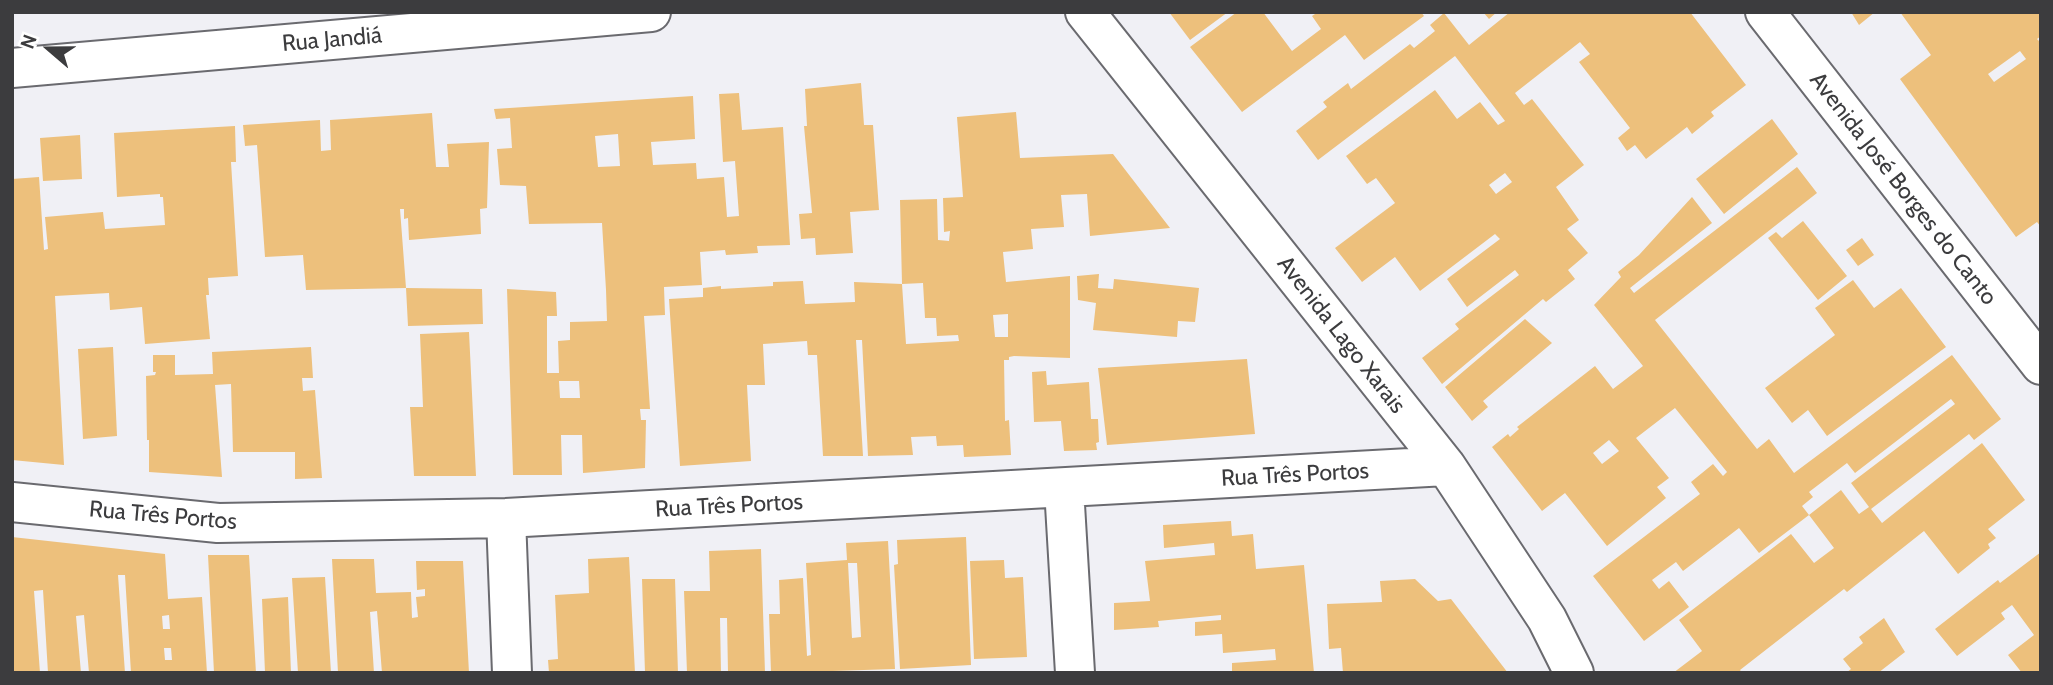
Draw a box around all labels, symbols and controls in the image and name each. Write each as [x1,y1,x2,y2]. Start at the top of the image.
north arrow [14,14,84,84]
street label: Rua Jandiá [281,22,383,58]
text: N [16,31,42,52]
street label: Avenida José Borges do Canto [1804,67,2002,311]
street label: Avenida Lago Xarais [1271,251,1411,419]
street label: Rua Três Portos [1220,457,1370,493]
street label: Rua Três Portos [654,488,804,524]
street label: Rua Três Portos [88,496,238,536]

